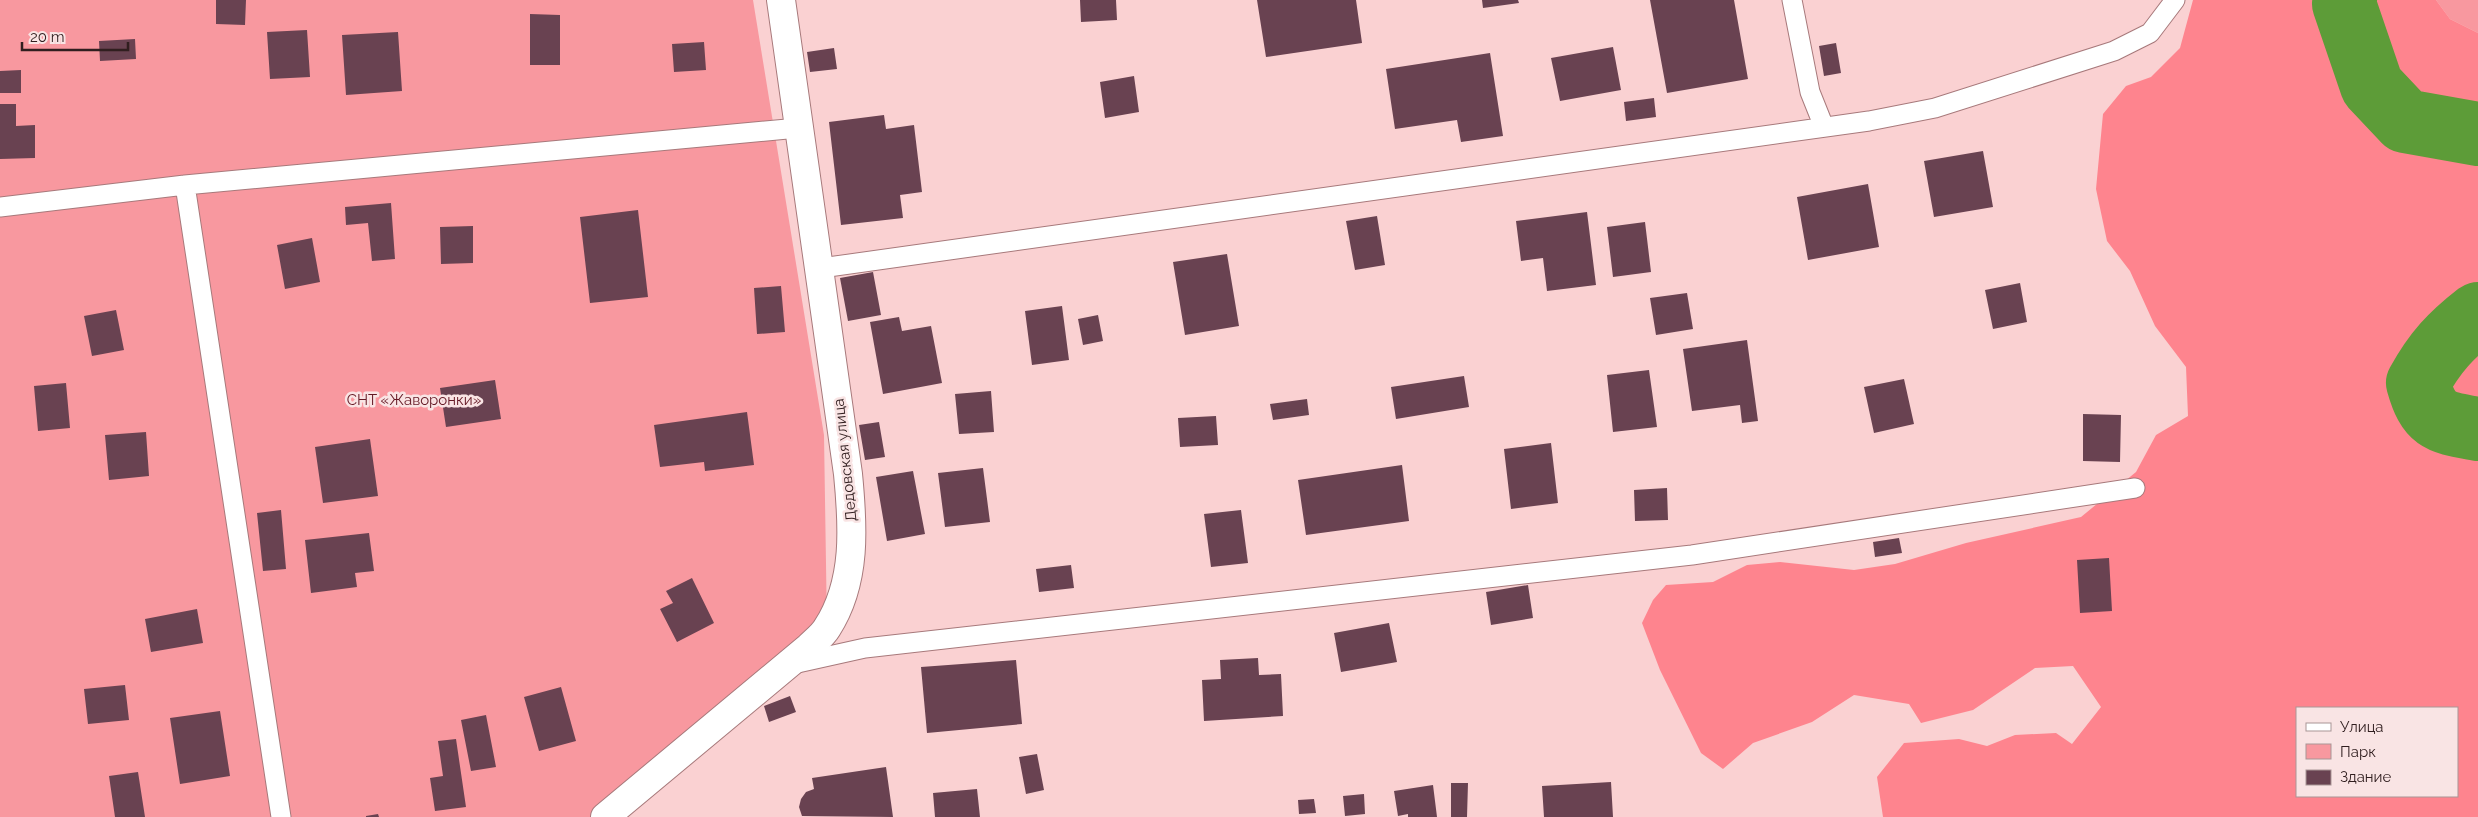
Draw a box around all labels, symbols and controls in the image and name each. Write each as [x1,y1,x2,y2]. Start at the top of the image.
scale bar [22,20,129,52]
text: 20 m [30,28,65,46]
park label: СНТ «Жаворонки» [347,391,481,409]
street label: Дедовская улица [830,398,860,522]
legend [2296,707,2458,797]
text: Улица [2340,718,2384,736]
text: Парк [2340,743,2376,761]
text: Здание [2340,768,2392,786]

